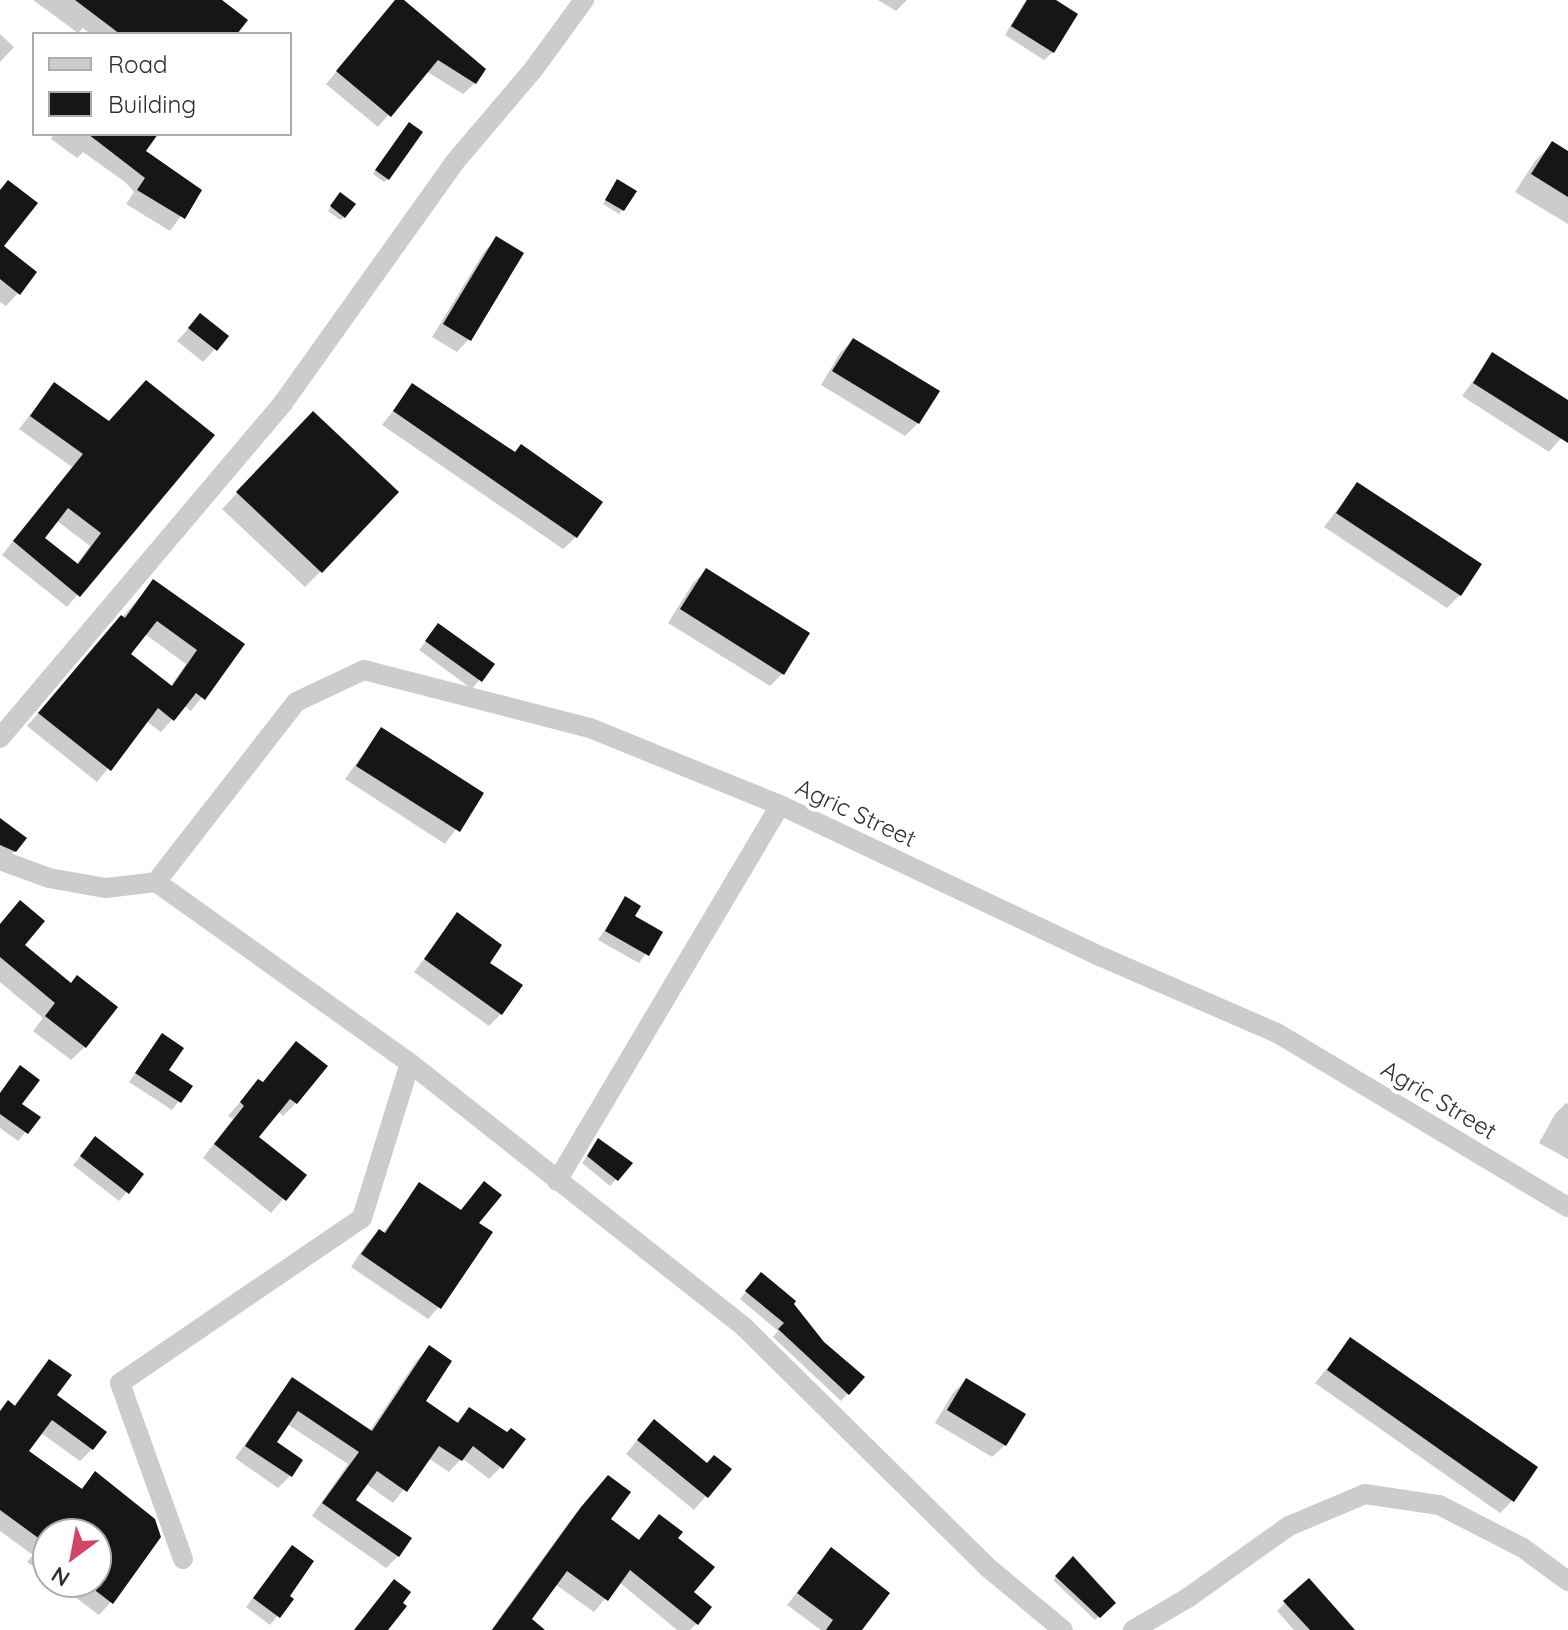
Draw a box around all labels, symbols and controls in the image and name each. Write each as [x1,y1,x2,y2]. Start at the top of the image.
legend [32,32,292,136]
text: Road [108,49,168,79]
text: Building [108,89,196,119]
street label: Agric Street [791,773,921,853]
street label: Agric Street [1376,1054,1502,1146]
north arrow [32,1518,112,1598]
text: N [46,1561,75,1593]

